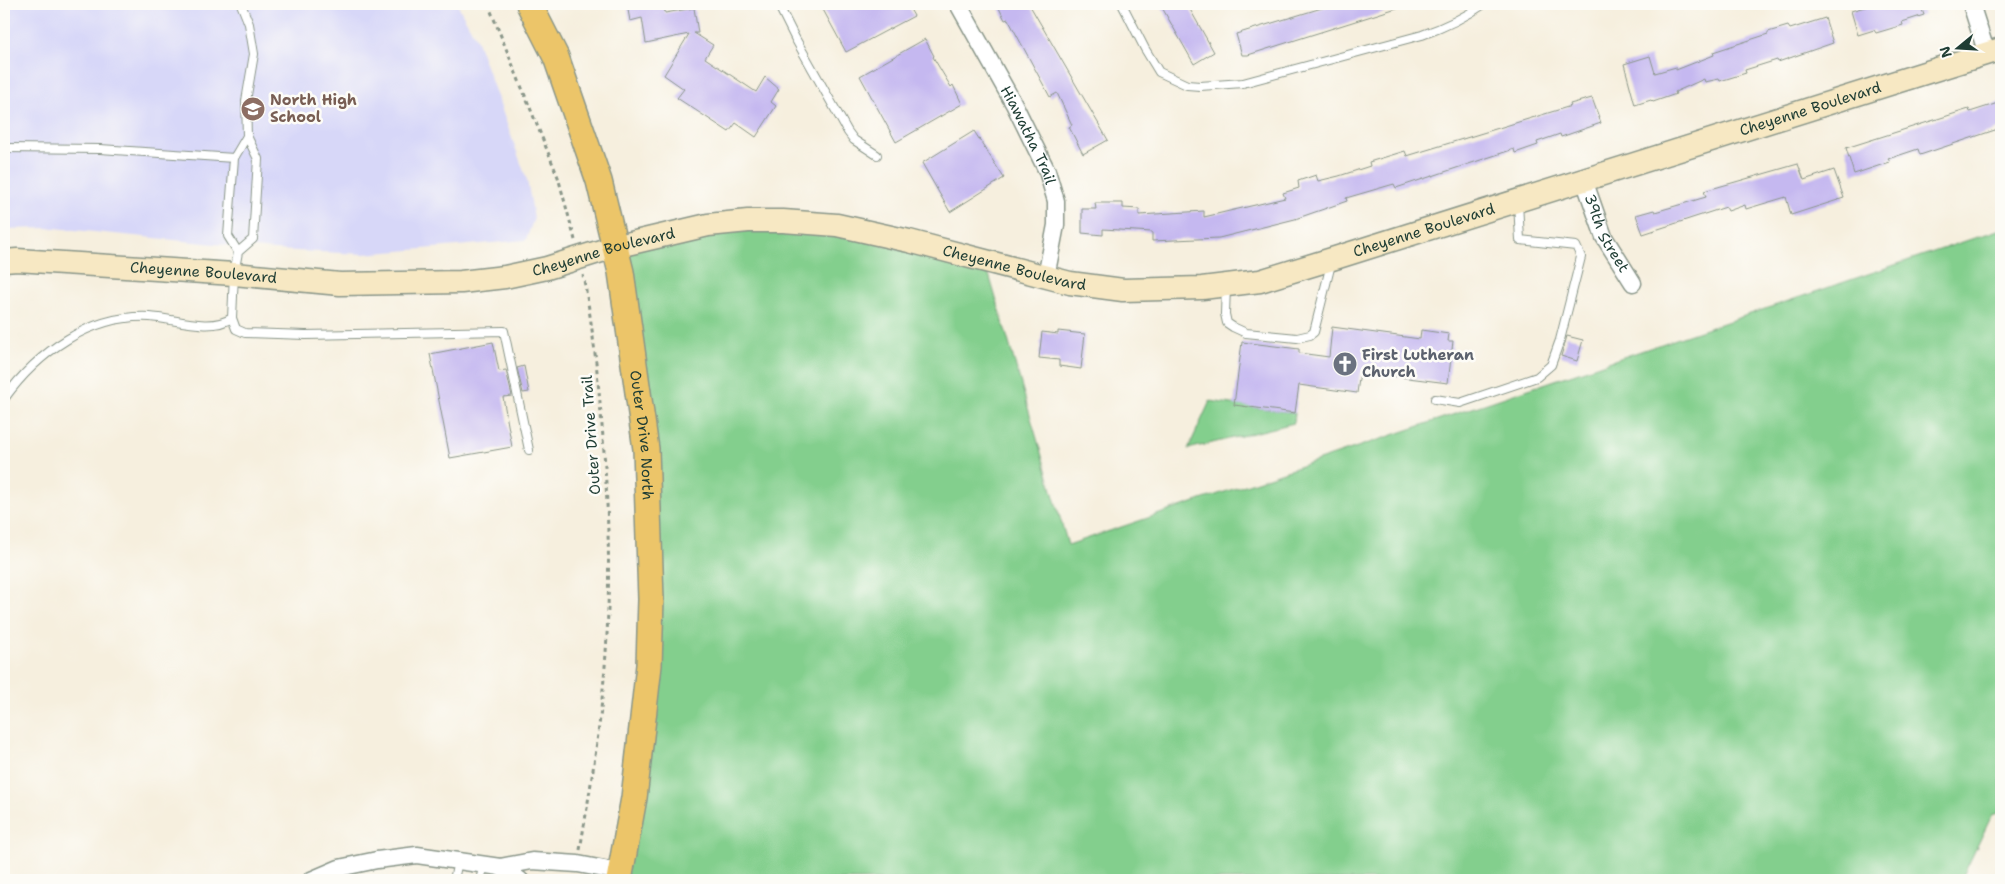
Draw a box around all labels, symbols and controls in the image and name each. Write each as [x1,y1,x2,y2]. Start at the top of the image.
north arrow [1932,22,1982,72]
text: N [1935,44,1956,60]
street label: Cheyenne Boulevard [1737,77,1884,140]
street label: Hiawatha Trail [996,82,1061,187]
place label: North High School [270,90,357,127]
school or university icon: North High School [240,96,266,122]
street label: 39th Street [1580,191,1634,276]
street label: Cheyenne Boulevard [1351,198,1498,262]
street label: Cheyenne Boulevard [530,223,677,281]
street label: Cheyenne Boulevard [941,240,1088,295]
street label: Cheyenne Boulevard [129,257,278,288]
place label: First Lutheran Church [1362,345,1474,382]
church icon: First Lutheran Church [1332,351,1358,377]
street label: Outer Drive North [625,369,658,500]
street label: Outer Drive Trail [577,374,605,495]

